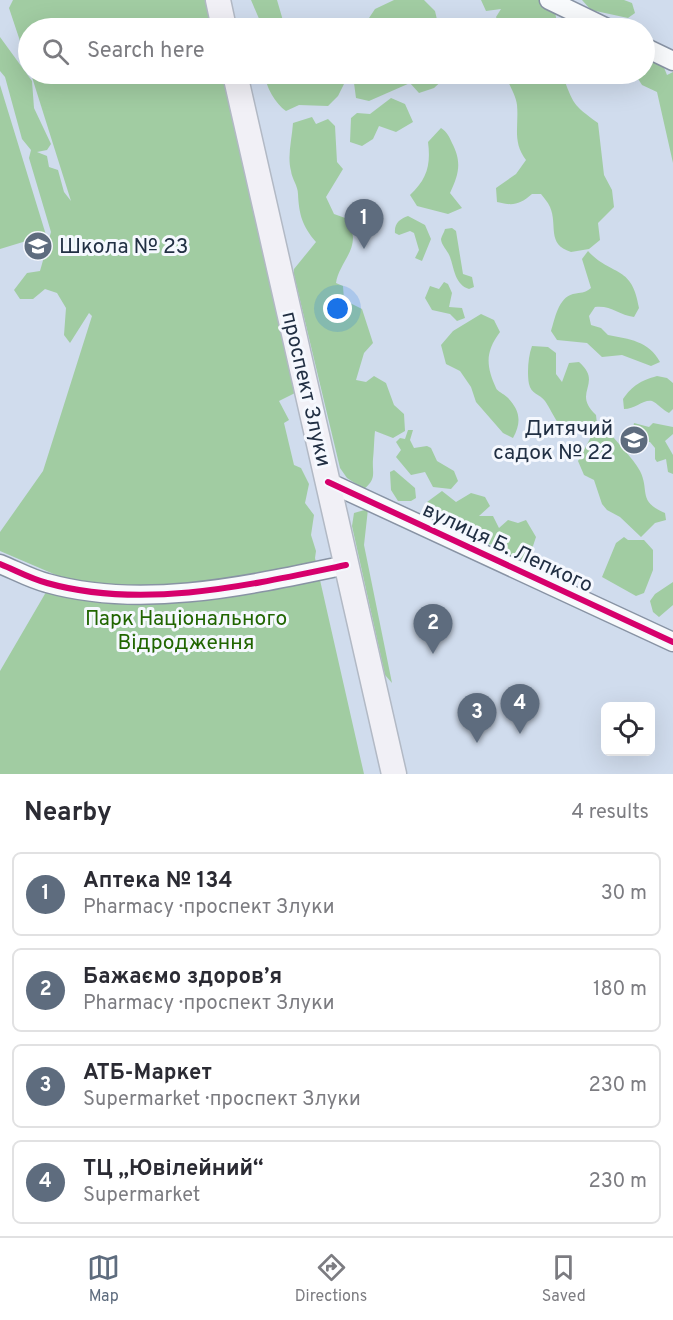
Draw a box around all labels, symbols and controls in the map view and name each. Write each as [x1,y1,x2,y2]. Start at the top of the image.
search box [18,18,655,84]
icon: search [39,35,72,68]
text: Search here [87,38,205,65]
pin: 1 [344,200,384,249]
school or university icon: Школа № 23 [22,230,54,262]
place label: Школа № 23 [59,234,188,261]
your location [323,294,352,323]
street label: проспект Злуки [275,309,337,470]
place label: Дитячий садок № 22 [493,416,613,467]
school or university icon: Дитячий садок № 22 [618,424,650,456]
street label: вулиця Б. Лепкого [418,497,597,600]
pin: 2 [414,604,452,654]
park label: Парк Національного Відродження [85,606,287,657]
pin: 4 [500,684,540,734]
pin: 3 [458,694,496,743]
map controls [601,702,655,756]
button: locate [601,702,655,756]
text: Nearby [24,797,112,830]
text: 4 results [572,800,649,826]
text: Аптека № 134 [83,868,233,895]
text: 1 [42,881,50,907]
text: 30 m [601,881,647,907]
text: Pharmacy · проспект Злуки [83,895,335,921]
text: Бажаємо здоров’я [83,964,282,991]
text: 2 [39,977,52,1003]
text: 180 m [593,977,647,1003]
text: Pharmacy · проспект Злуки [83,991,335,1017]
text: АТБ-Маркет [83,1060,212,1087]
text: 3 [40,1073,52,1099]
text: 230 m [588,1073,647,1099]
text: Supermarket · проспект Злуки [83,1087,361,1113]
text: ТЦ „Ювілейний“ [83,1156,264,1183]
text: 4 [39,1169,52,1195]
text: 230 m [588,1169,647,1195]
text: Supermarket [83,1183,200,1209]
tab: Map [87,1251,120,1307]
tab: Directions [295,1251,367,1307]
tab: Saved [542,1251,586,1307]

